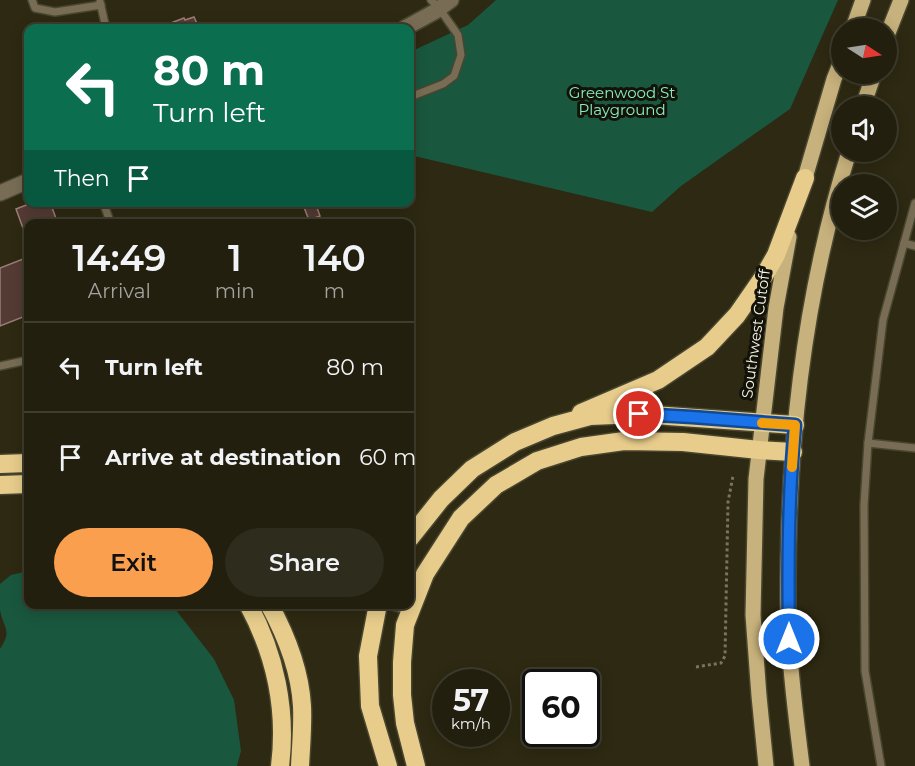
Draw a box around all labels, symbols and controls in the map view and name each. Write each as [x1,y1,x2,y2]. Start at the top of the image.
north arrow [831,18,897,84]
map controls [831,18,897,240]
text: 80 m [153,44,265,96]
icon: left [54,48,132,126]
park label: Greenwood St Playground [569,83,675,119]
text: Turn left [153,96,266,129]
button: sound [831,96,897,162]
icon: arrive [122,162,155,195]
text: Then [54,165,110,192]
button: layers [831,174,897,240]
text: 14:49 [72,236,166,280]
text: 1 [228,236,242,280]
text: 140 [303,236,366,280]
street label: Southwest Cutoff [737,267,774,400]
text: Arrival [88,279,151,303]
text: min [215,279,255,303]
text: m [324,279,345,303]
icon: left [54,351,87,384]
text: Turn left [105,354,203,381]
text: 80 m [326,354,384,381]
pin [613,388,664,439]
icon: arrive [622,397,655,430]
icon: arrive [54,441,87,474]
text: Arrive at destination [105,444,341,471]
text: 60 m [359,444,416,471]
button: Exit [54,528,213,597]
button: Share [225,528,384,597]
position arrow [757,607,821,671]
speed limit sign: 60 [522,669,600,747]
text: 57 [453,682,489,719]
text: km/h [451,714,491,733]

